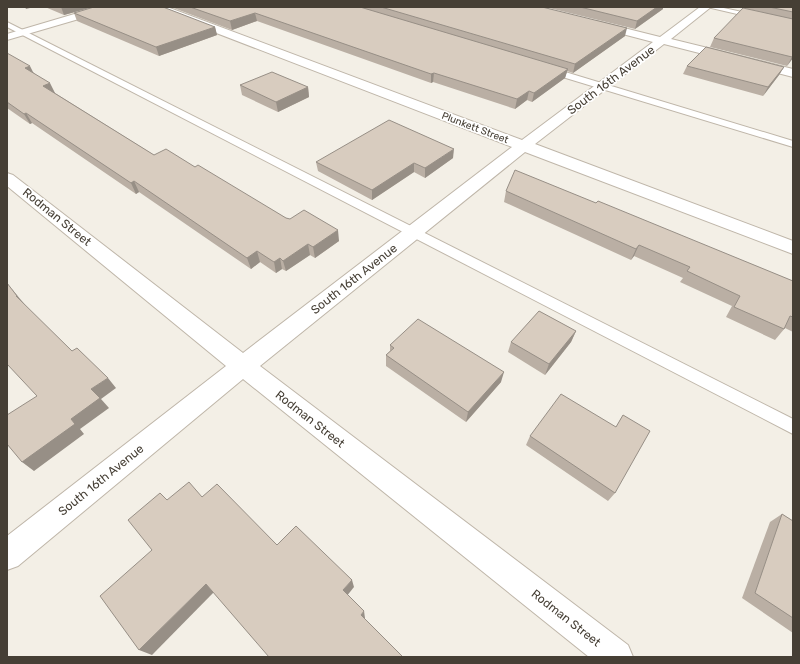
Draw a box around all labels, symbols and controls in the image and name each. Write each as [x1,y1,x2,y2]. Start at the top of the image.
street label: South 16th Avenue [565,42,658,117]
street label: Plunkett Street [440,110,510,146]
street label: Rodman Street [20,185,94,249]
street label: South 16th Avenue [308,241,400,317]
street label: Rodman Street [273,388,348,451]
street label: South 16th Avenue [56,441,147,519]
street label: Rodman Street [529,587,604,650]

